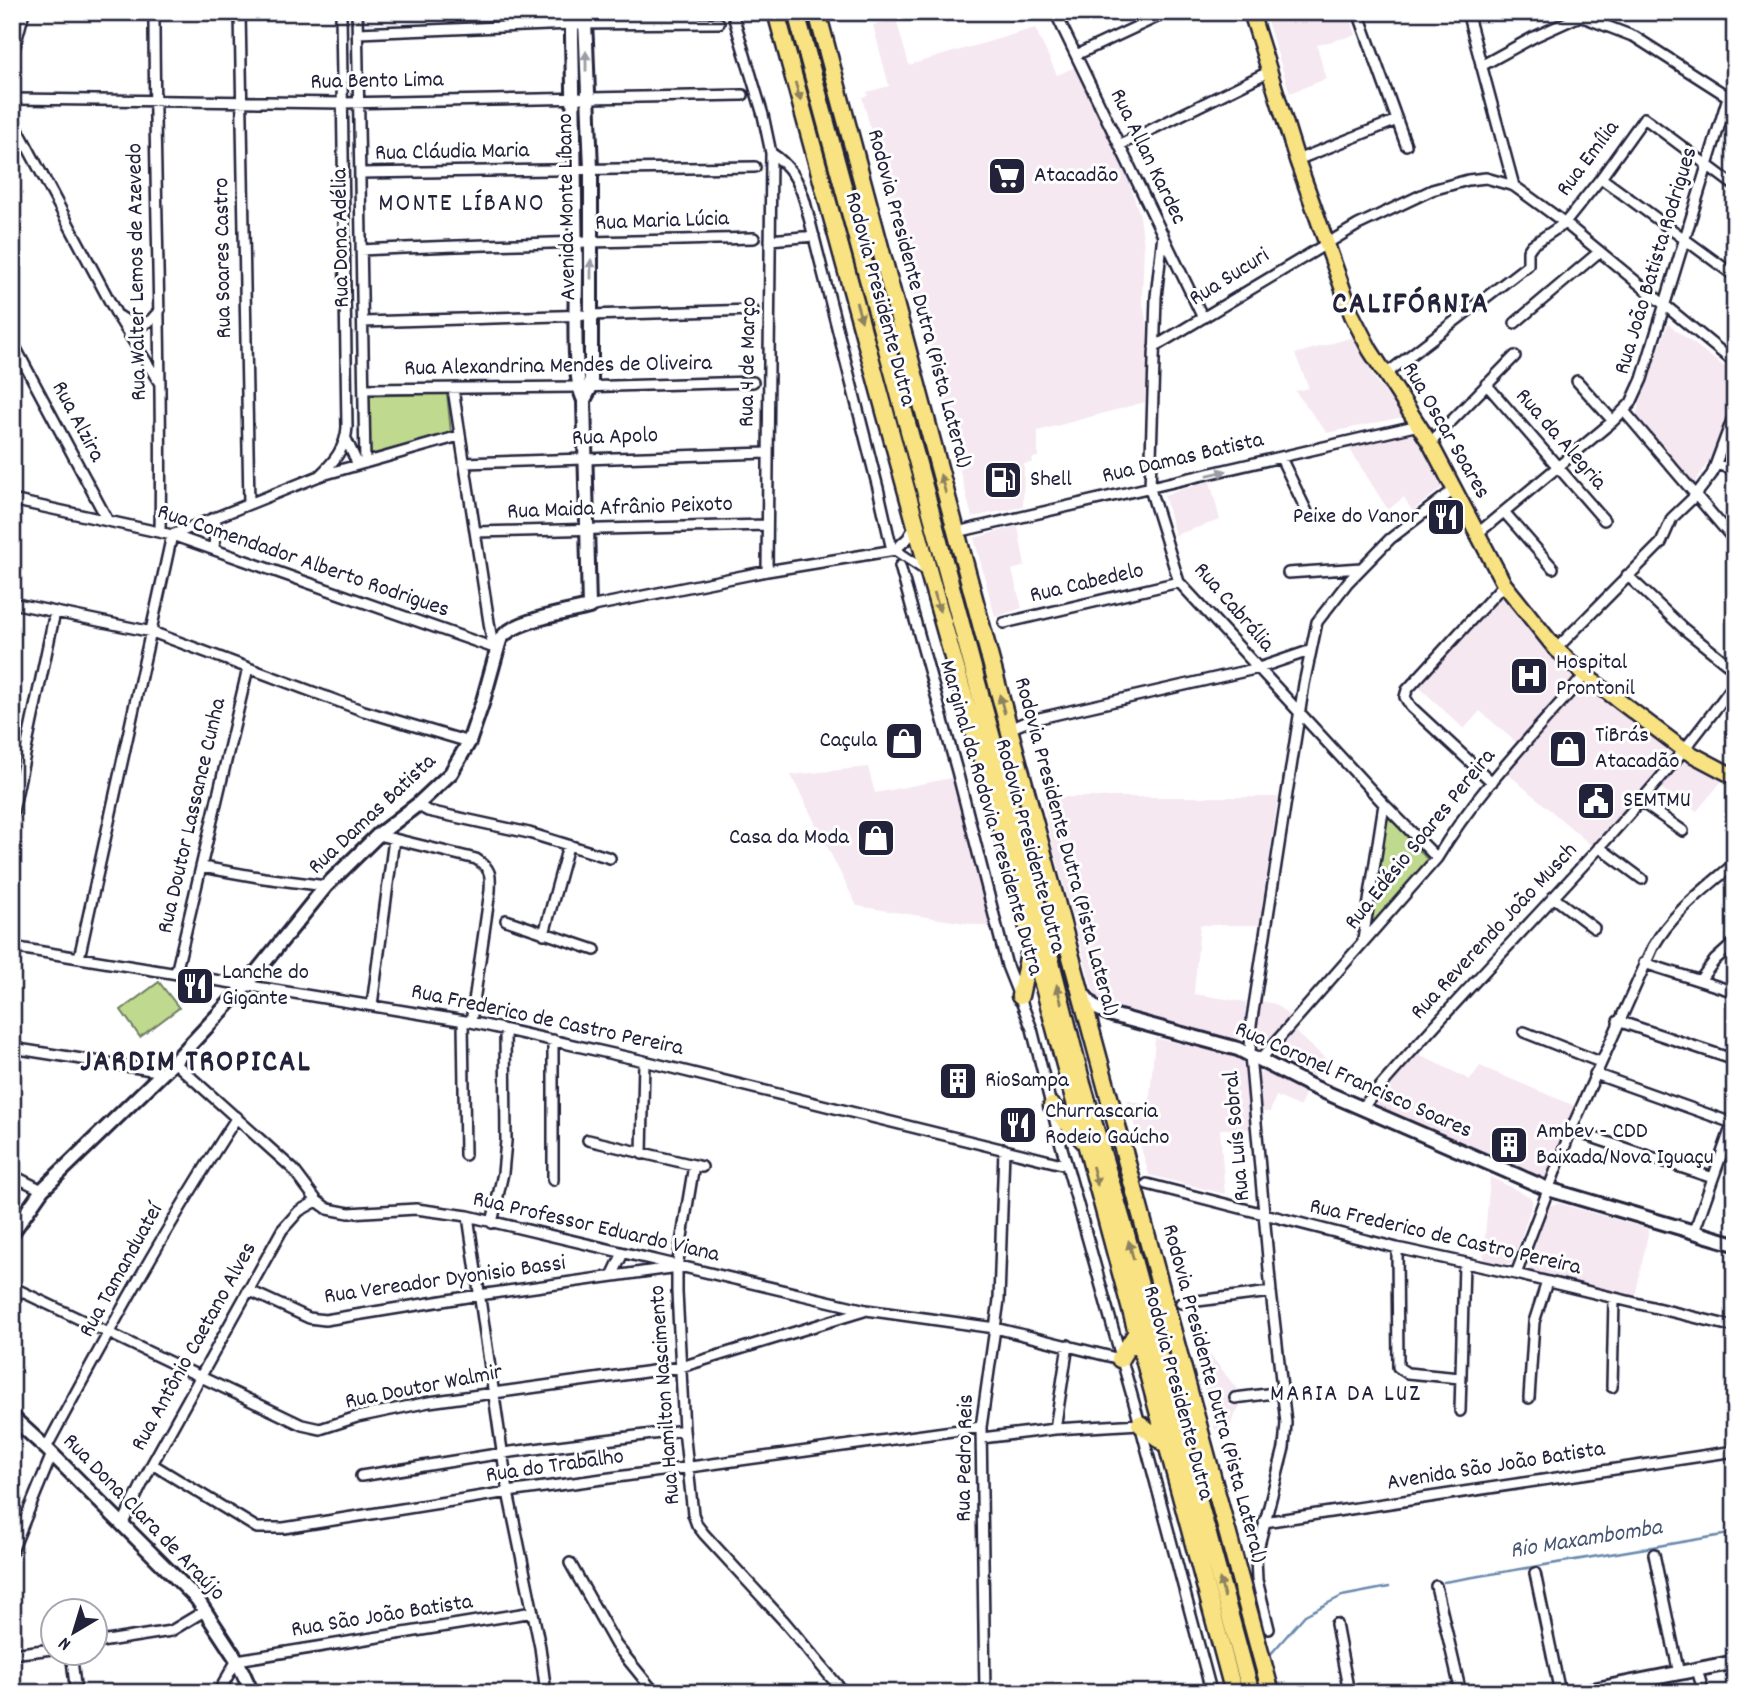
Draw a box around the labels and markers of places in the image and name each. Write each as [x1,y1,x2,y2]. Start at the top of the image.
supermarket icon: Atacadão [986,155,1028,197]
place label: Atacadão [1034,160,1118,193]
fuel station icon: Shell [982,459,1024,501]
place label: Shell [1030,464,1072,497]
restaurant icon: Peixe do Vanor [1425,496,1467,538]
place label: Peixe do Vanor [1293,501,1419,534]
place label: Hospital Prontonil [1556,647,1635,706]
hospital icon: Hospital Prontonil [1508,655,1550,697]
shop icon: Caçula [883,720,925,762]
place label: TiBrás Atacadão [1595,720,1679,779]
place label: Caçula [819,725,878,758]
shop icon: TiBrás Atacadão [1547,728,1589,770]
public building icon: SEMTMU [1575,780,1617,822]
place label: SEMTMU [1623,785,1691,818]
shop icon: Casa da Moda [855,817,897,859]
place label: Casa da Moda [729,822,850,855]
place label: Lanche do Gigante [222,957,309,1016]
restaurant icon: Lanche do Gigante [174,965,216,1007]
building icon: RioSampa [937,1060,979,1102]
place label: RioSampa [985,1065,1070,1098]
place label: Churrascaria Rodeio Gaúcho [1045,1096,1169,1155]
restaurant icon: Churrascaria Rodeio Gaúcho [997,1104,1039,1146]
place label: Ambev - CDD Baixada/Nova Iguaçu [1536,1116,1714,1175]
building icon: Ambev - CDD Baixada/Nova Iguaçu [1488,1124,1530,1166]

